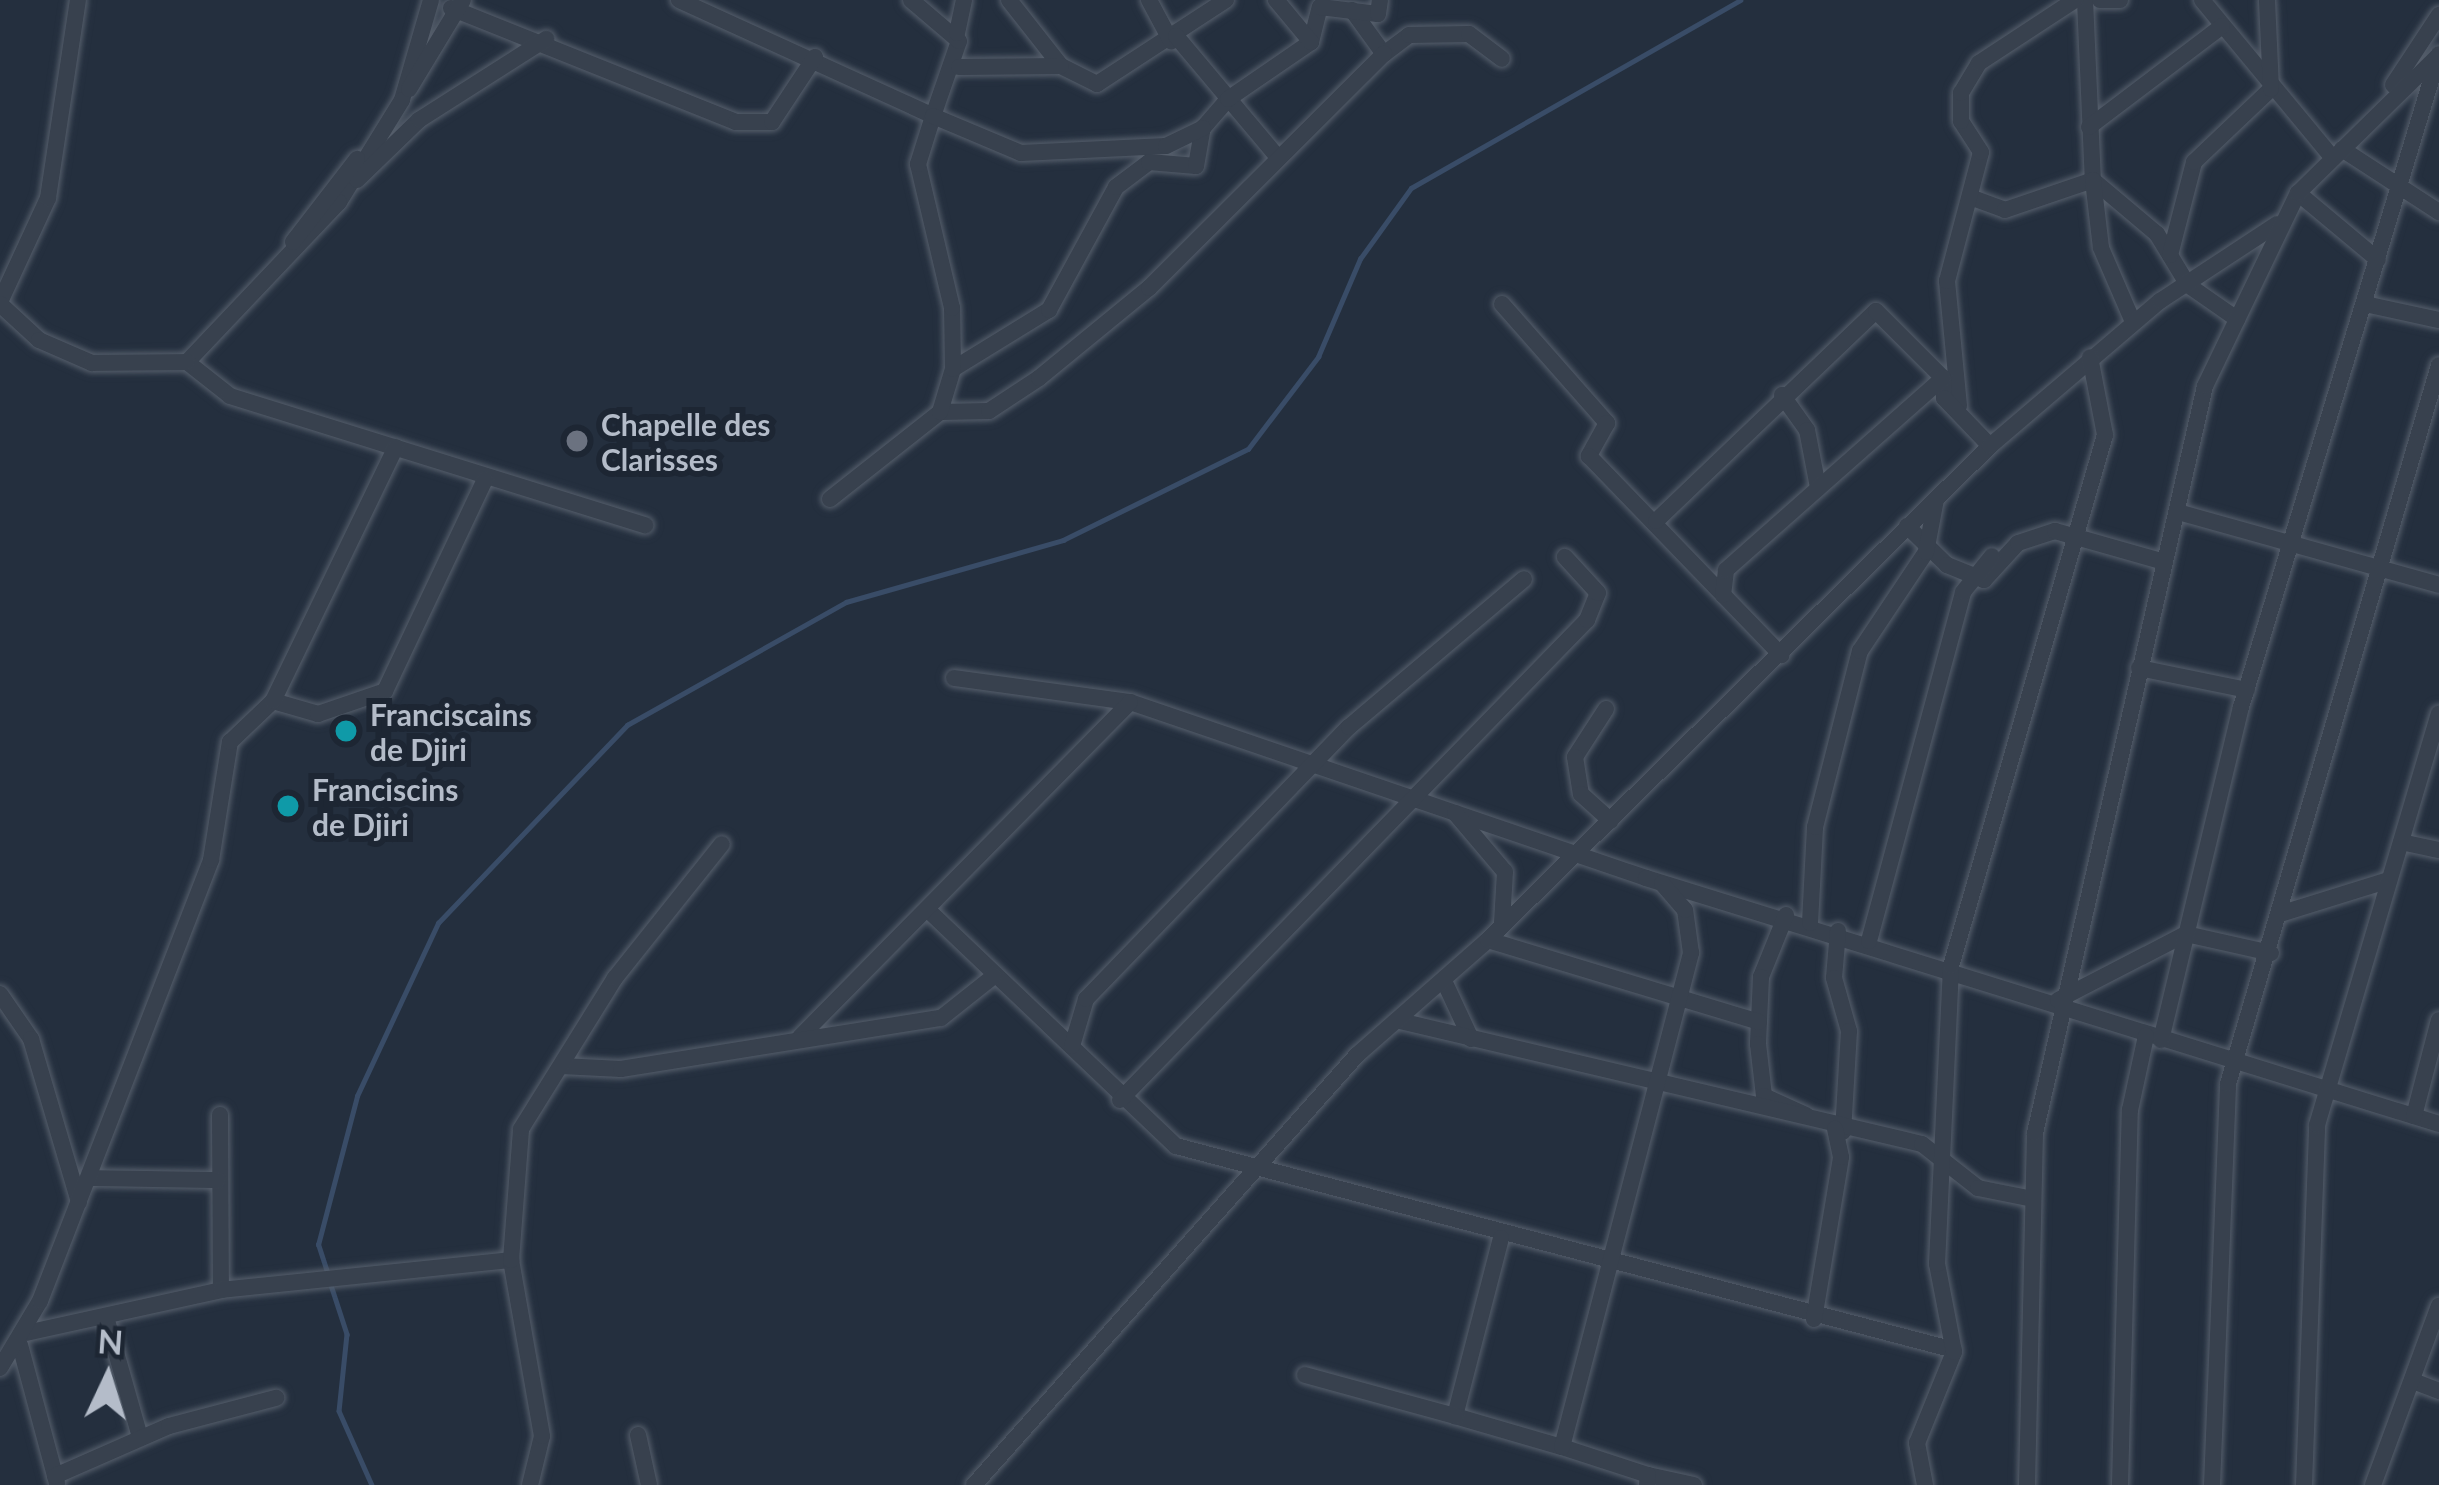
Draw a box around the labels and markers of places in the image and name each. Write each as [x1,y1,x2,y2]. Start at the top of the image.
place label: Chapelle des Clarisses [601,406,770,476]
marker: Chapelle des Clarisses [564,428,590,454]
place label: Franciscains de Djiri [370,696,532,766]
marker: Franciscains de Djiri [333,718,359,744]
place label: Franciscins de Djiri [312,771,458,842]
marker: Franciscins de Djiri [275,793,301,819]

